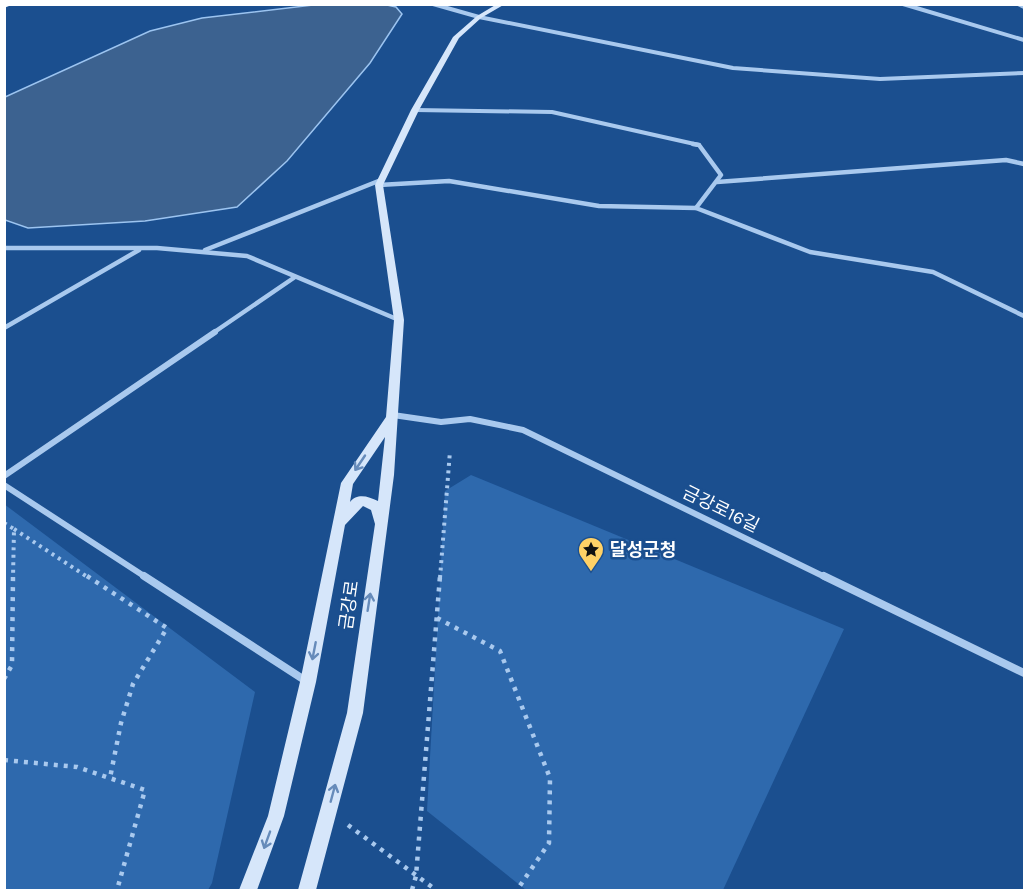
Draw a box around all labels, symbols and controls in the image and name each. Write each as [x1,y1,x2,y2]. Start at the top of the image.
one-way arrow [354,454,366,471]
street label: 금강로16길 [679,481,763,537]
place icon: 달성군청 [576,535,606,573]
place label: 달성군청 [610,539,676,561]
street label: 금강로 [335,579,363,631]
one-way arrow [364,593,375,613]
one-way arrow [308,640,319,660]
one-way arrow [328,784,339,803]
one-way arrow [261,830,272,849]

